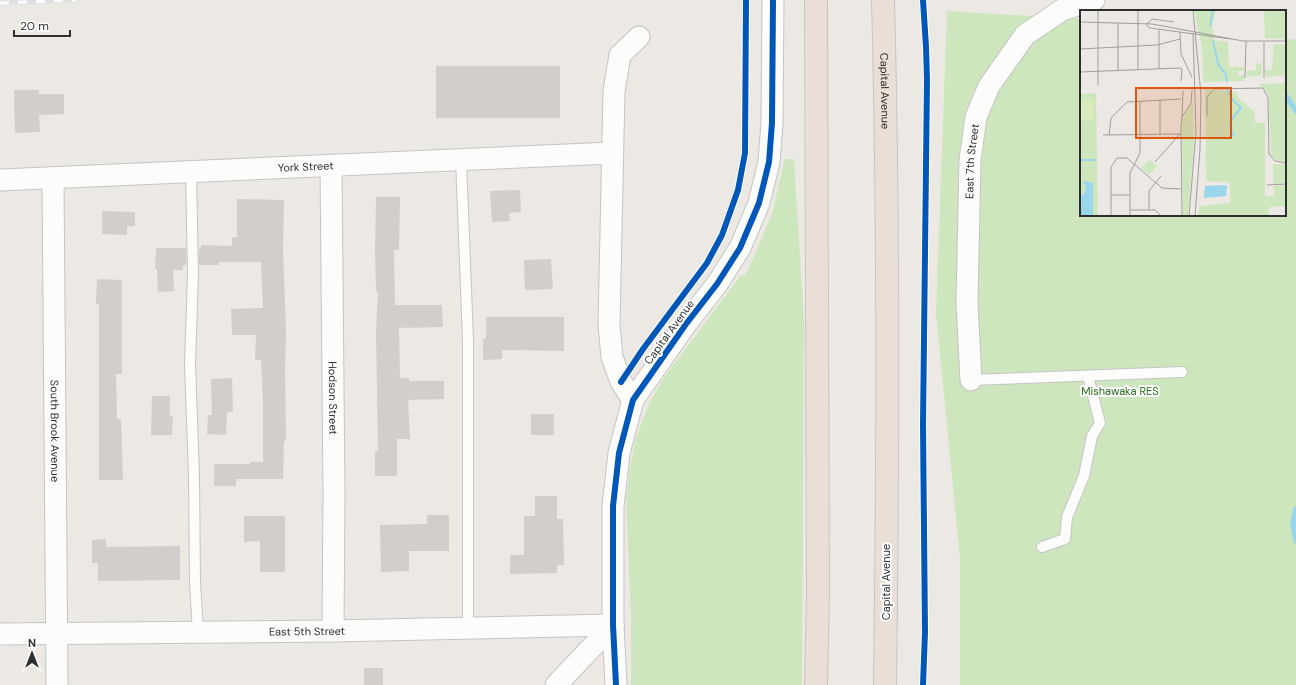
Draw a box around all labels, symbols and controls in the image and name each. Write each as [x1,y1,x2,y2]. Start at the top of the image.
inset map [1080,10,1286,216]
scale bar [14,12,70,38]
text: 20 m [20,18,49,34]
street label: Capital Avenue [877,53,893,129]
street label: East 7th Street [962,123,982,199]
street label: York Street [278,158,334,175]
street label: Capital Avenue [641,297,697,367]
street label: Hodson Street [326,361,340,435]
street label: South Brook Avenue [48,380,62,482]
park label: Mishawaka RES [1081,384,1159,398]
street label: Capital Avenue [879,544,893,620]
street label: East 5th Street [269,624,345,639]
north arrow [12,633,52,673]
text: N [28,636,36,650]

